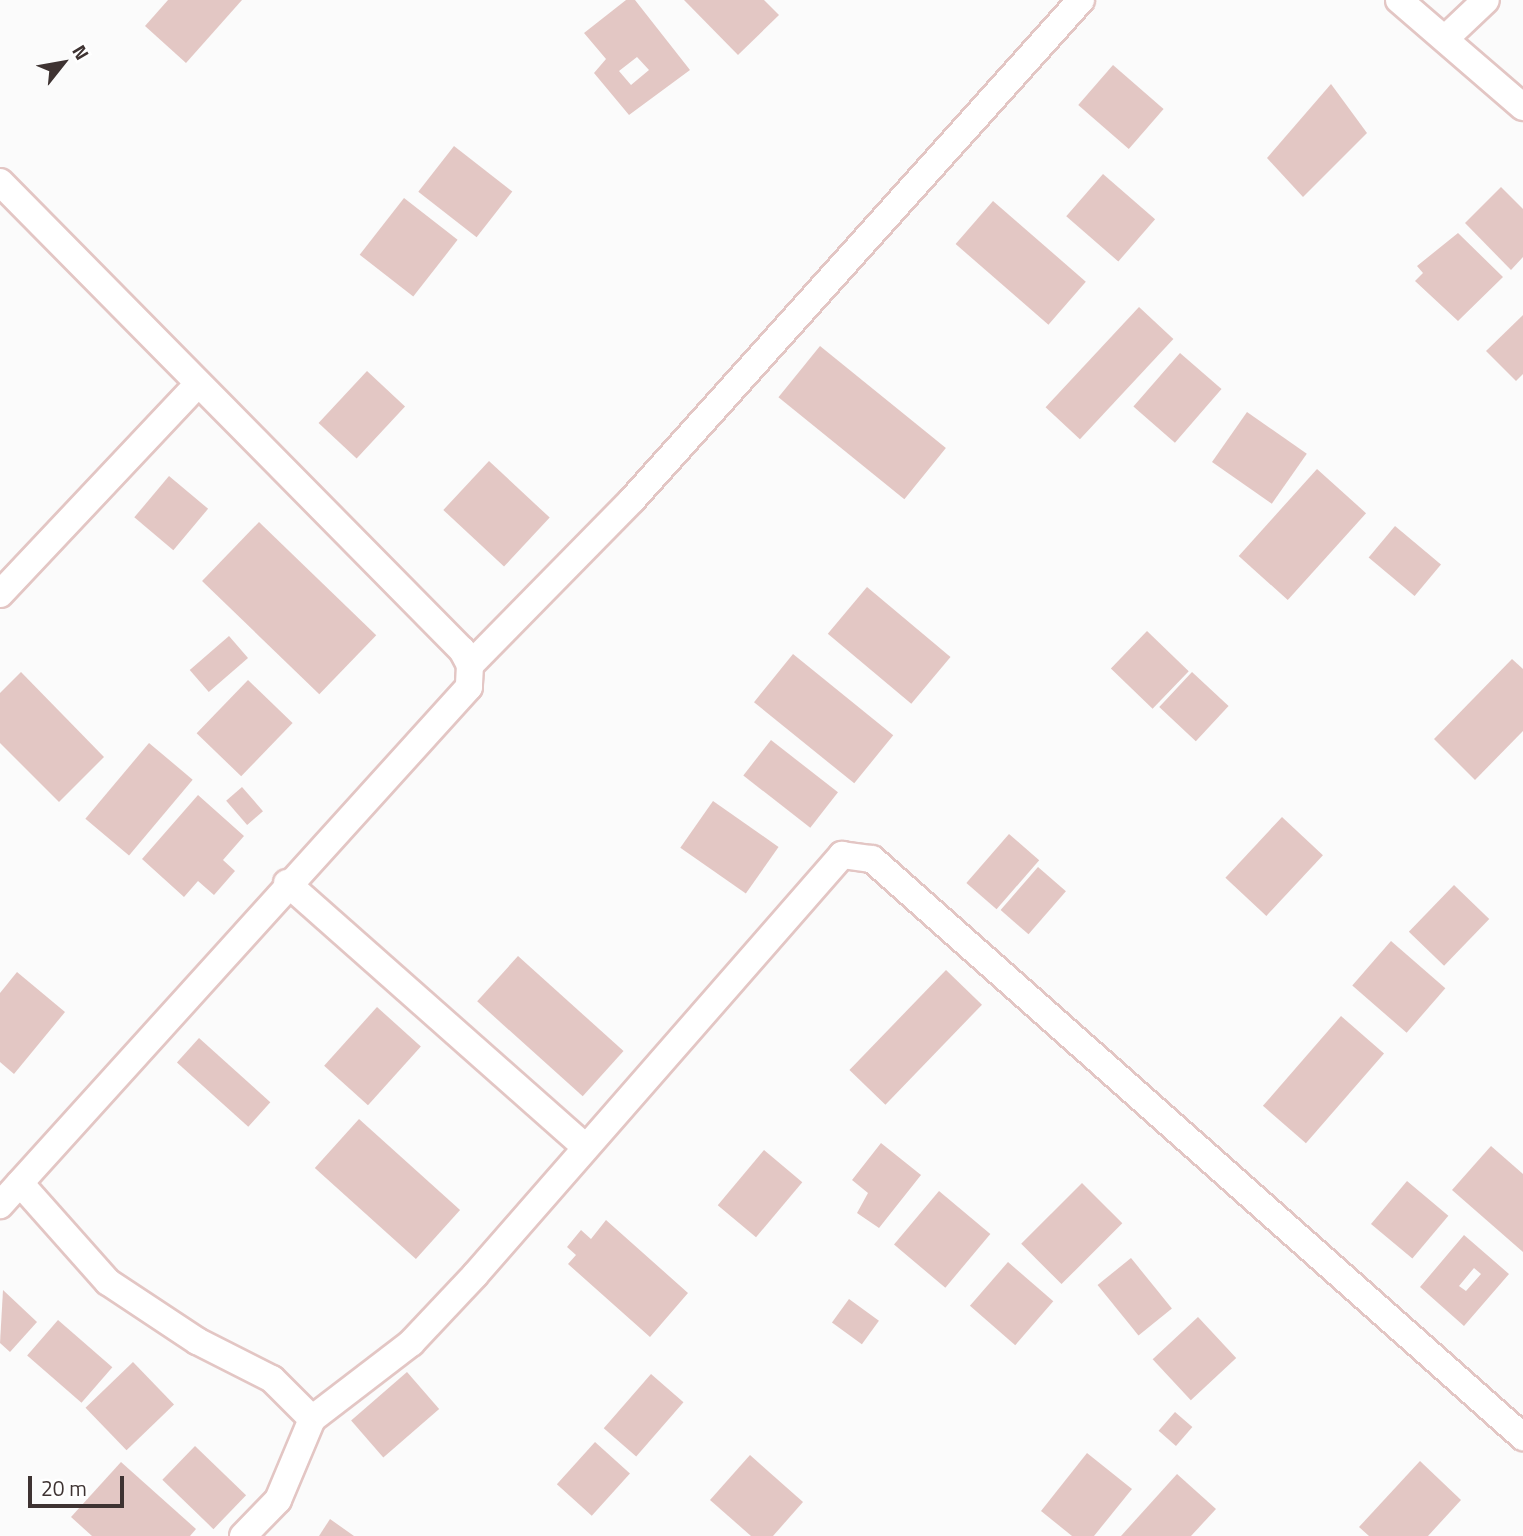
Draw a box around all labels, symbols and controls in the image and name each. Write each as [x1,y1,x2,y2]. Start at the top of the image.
north arrow [28,28,98,98]
text: N [66,39,97,65]
scale bar [32,1462,128,1506]
text: 20 m [41,1472,87,1504]

